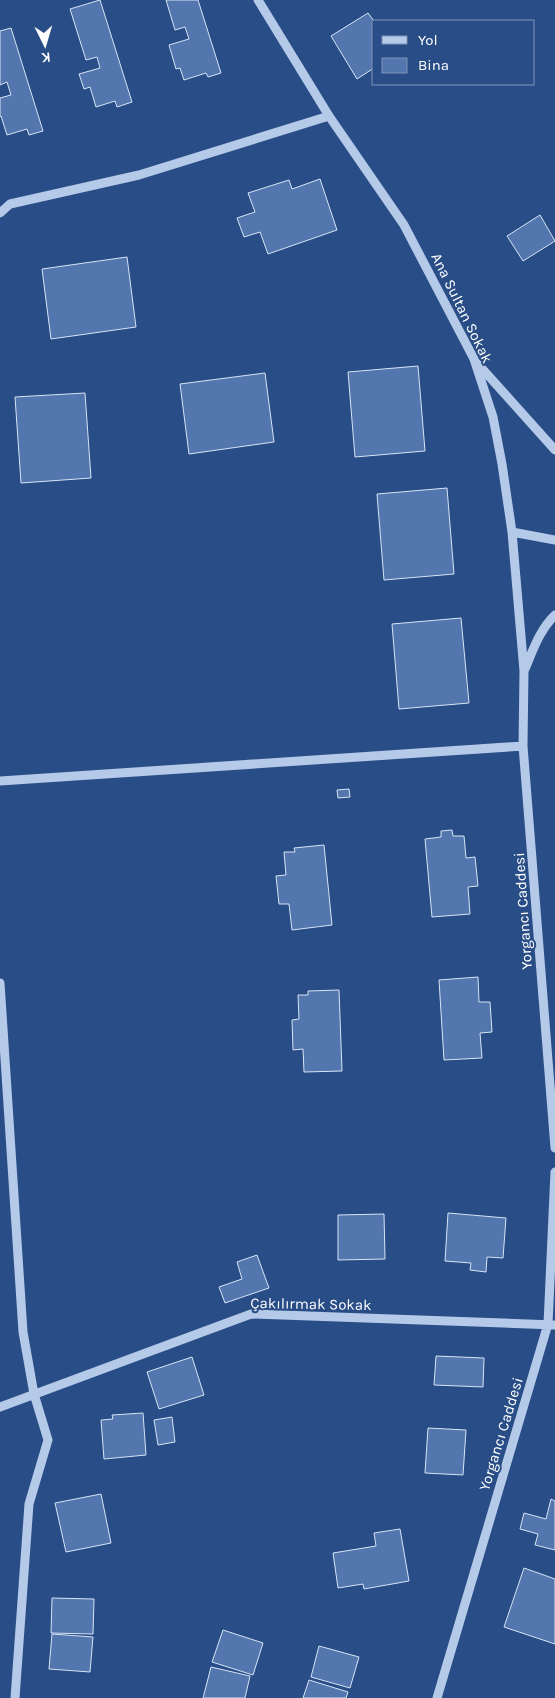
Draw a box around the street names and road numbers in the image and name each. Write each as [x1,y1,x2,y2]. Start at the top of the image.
street label: Ana Sultan Sokak [427,250,497,366]
street label: Yorgancı Caddesi [510,852,536,970]
street label: Çakılırmak Sokak [250,1294,372,1314]
street label: Yorgancı Caddesi [475,1375,527,1493]

